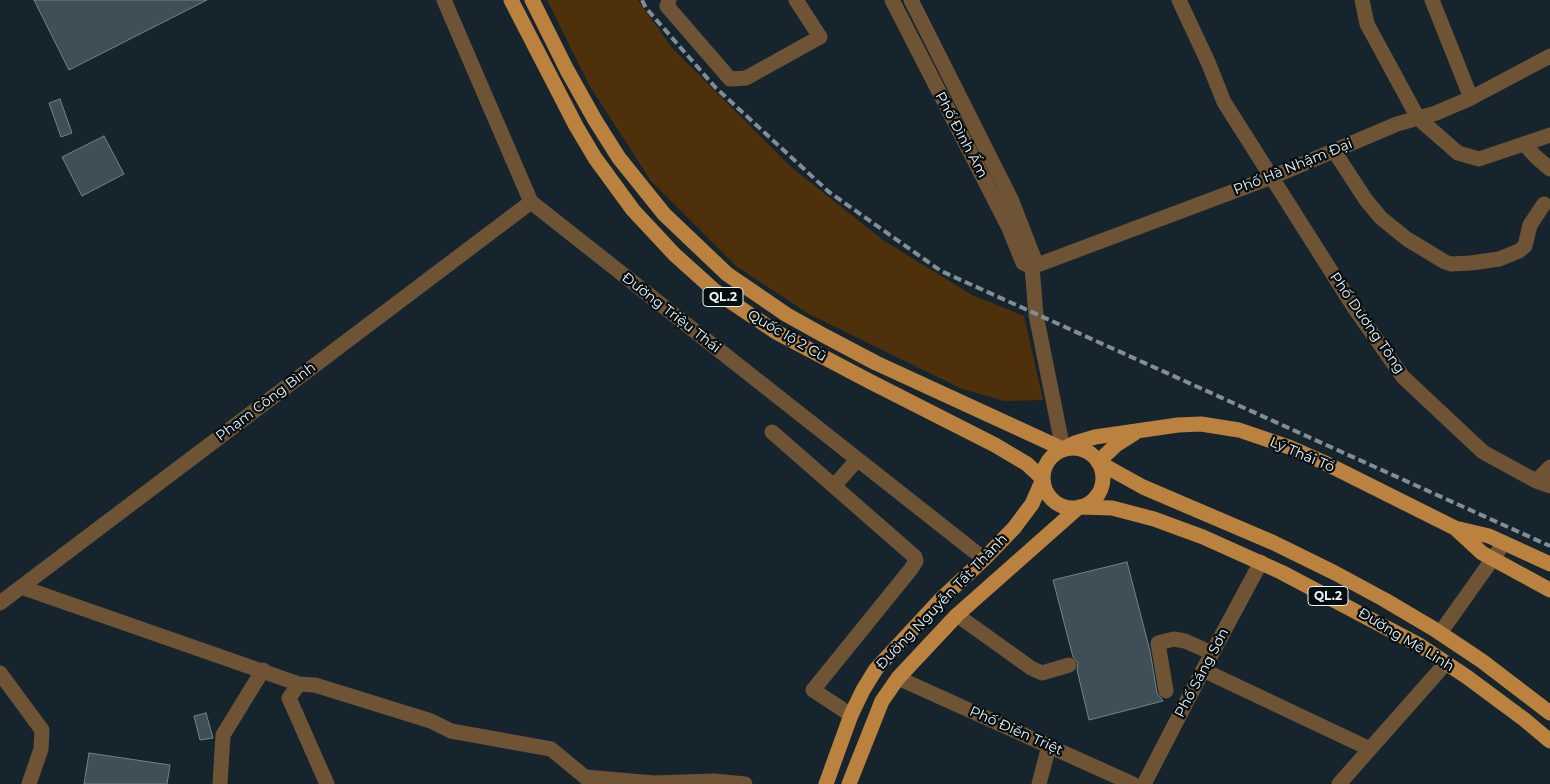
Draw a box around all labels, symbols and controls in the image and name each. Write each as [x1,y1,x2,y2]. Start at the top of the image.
street label: Phố Đình Ấm [931,89,991,181]
street label: Phố Hà Nhậm Đại [1231,136,1355,198]
street label: Đường Triệu Thái [618,269,724,357]
street label: Phố Dương Tông [1326,269,1408,377]
road number: QL.2 [703,288,743,306]
street label: Quốc lộ 2 Cũ [745,307,829,365]
street label: Phạm Công Bình [213,359,319,445]
street label: Lý Thái Tổ [1267,434,1337,476]
street label: Đường Nguyễn Tất Thành [873,531,1011,673]
road number: QL.2 [1308,586,1348,606]
street label: Đường Mê Linh [1355,605,1457,675]
street label: Phố Sáng Sơn [1171,626,1233,720]
street label: Phố Điển Triệt [967,703,1065,759]

